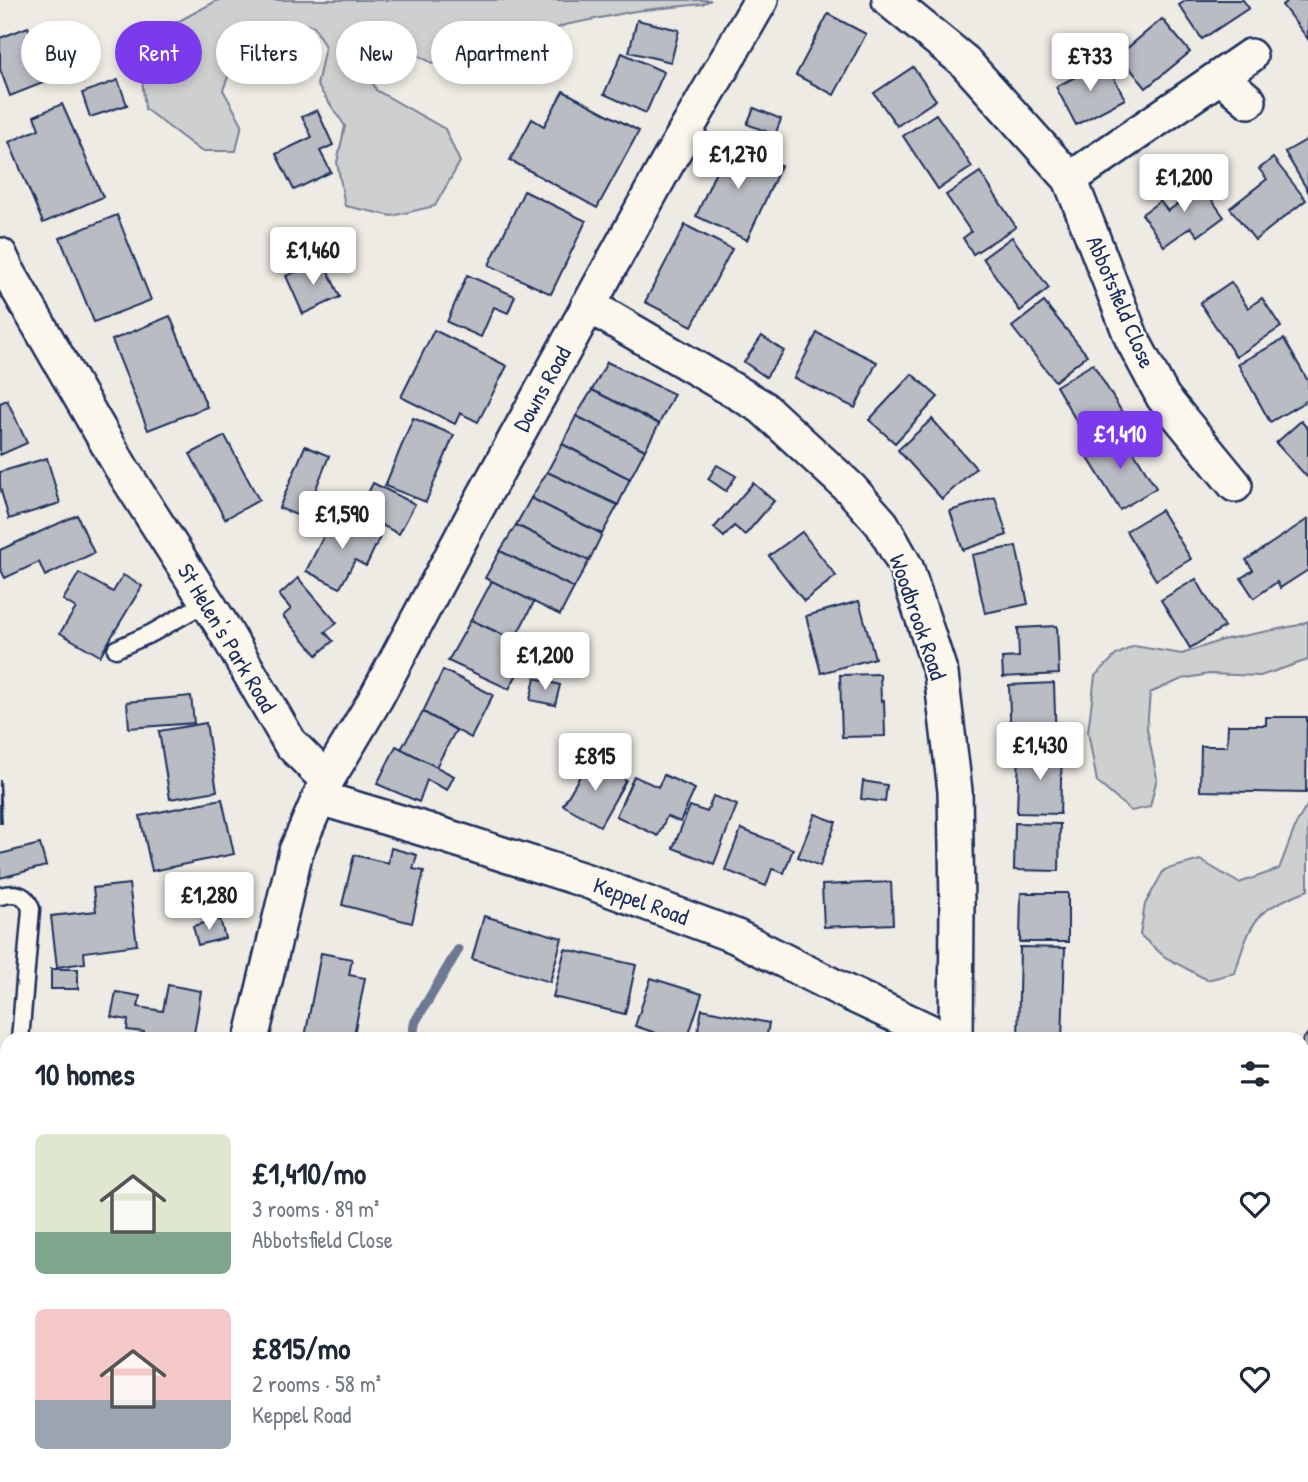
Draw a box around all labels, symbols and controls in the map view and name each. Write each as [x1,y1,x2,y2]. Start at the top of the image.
chip: Buy [21,21,101,84]
chip: Rent [115,21,202,84]
chip: Filters [216,21,322,84]
chip: New [336,21,417,84]
chip: Apartment [431,21,573,84]
pin: £733 [1049,34,1131,93]
text: £733 [1068,40,1112,71]
pin: £1,270 [681,132,795,191]
text: £1,270 [709,138,767,169]
pin: £1,200 [1127,154,1241,214]
text: £1,200 [1155,161,1213,192]
pin: £1,460 [256,228,370,287]
street label: Abbotsfield Close [1080,231,1163,373]
text: £1,460 [286,234,340,265]
street label: Downs Road [505,341,578,437]
pin: £1,410 [1063,412,1177,471]
text: £1,410 [1094,418,1146,449]
pin: £1,590 [285,491,399,551]
text: £1,590 [315,498,369,529]
street label: Woodbrook Road [882,550,954,684]
street label: St Helen's Park Road [171,557,284,718]
pin: £1,200 [488,632,602,692]
text: £1,200 [516,639,574,670]
pin: £1,430 [983,722,1097,782]
text: £1,430 [1013,729,1067,760]
pin: £815 [554,734,636,793]
text: £815 [575,740,615,771]
street label: Keppel Road [589,869,693,932]
pin: £1,280 [152,872,266,932]
text: £1,280 [181,879,237,910]
text: 10 homes [35,1054,135,1094]
icon: filters [1236,1055,1274,1093]
text: £1,410/mo [252,1153,366,1193]
icon: home [91,1162,175,1246]
icon: heart [1236,1185,1274,1223]
text: 3 rooms · 89 m² [252,1193,379,1224]
text: Abbotsfield Close [252,1224,393,1255]
text: £815/mo [252,1328,350,1368]
icon: home [91,1337,175,1421]
icon: heart [1236,1360,1274,1398]
text: 2 rooms · 58 m² [252,1368,381,1399]
text: Keppel Road [252,1399,351,1430]

